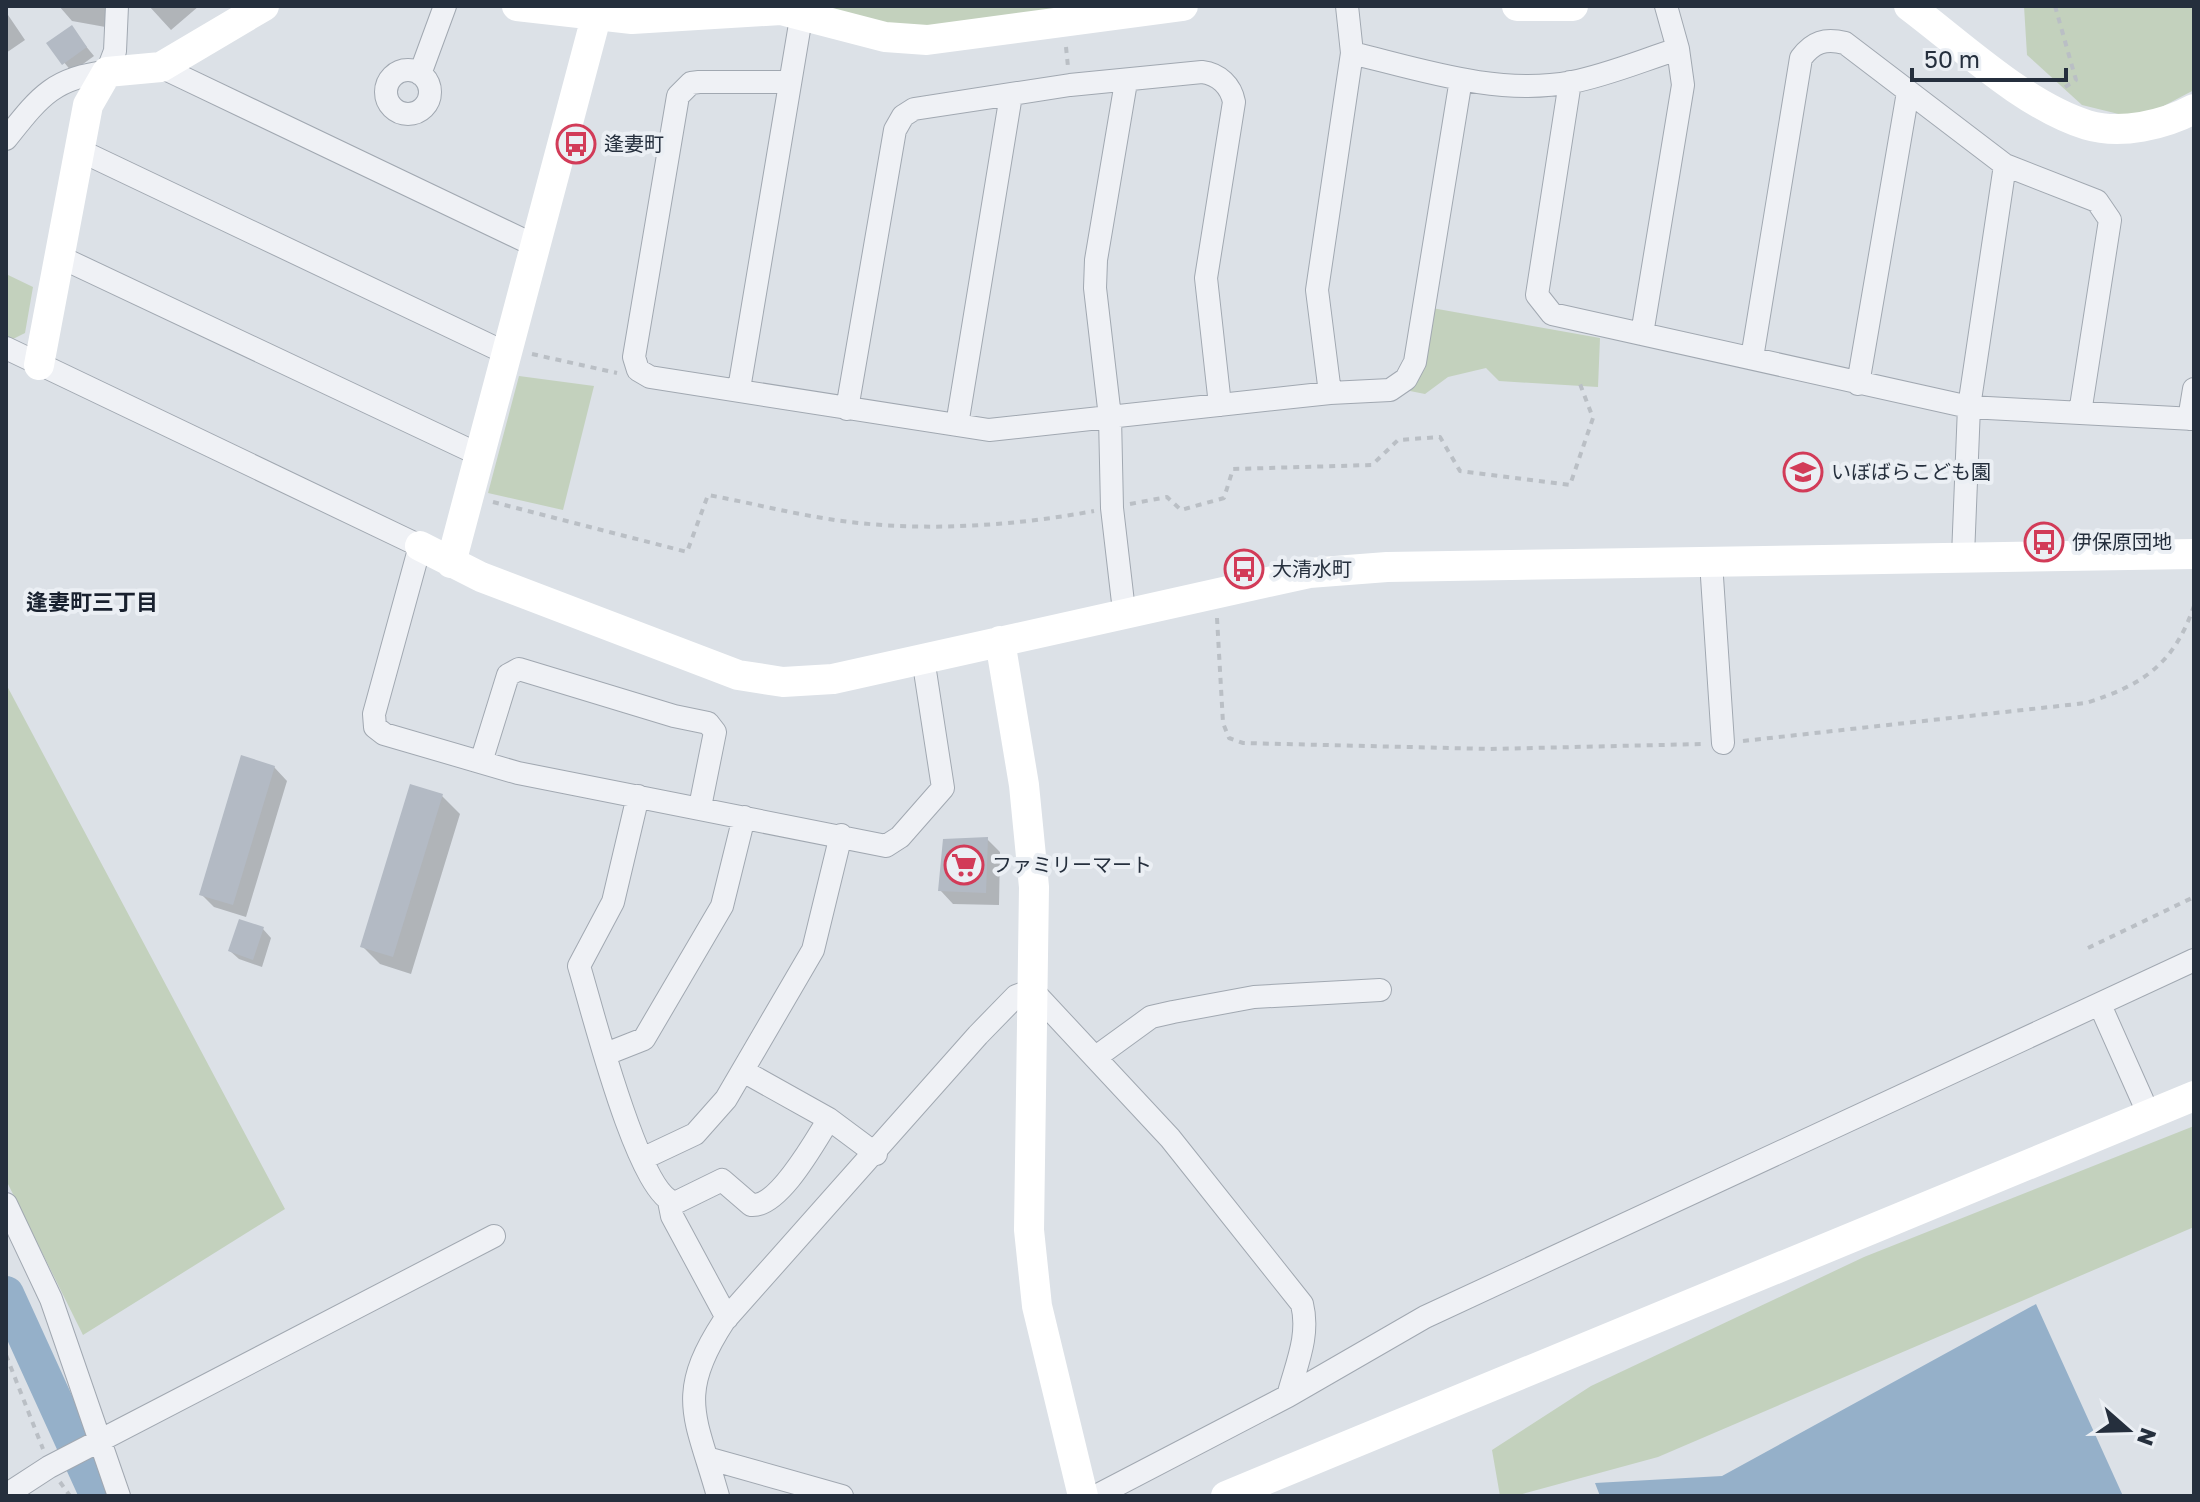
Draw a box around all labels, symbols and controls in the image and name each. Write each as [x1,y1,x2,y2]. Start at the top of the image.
scale bar [1912,32,2066,82]
text: 50 m [1924,44,1980,73]
bus stop icon: 逢妻町 [555,123,597,165]
place label: 逢妻町 [604,131,664,155]
school or university icon: いぼばらこども園 [1782,451,1824,493]
place label: いぼばらこども園 [1831,459,1991,483]
bus stop icon: 伊保原団地 [2023,521,2065,563]
place label: 伊保原団地 [2072,529,2172,553]
bus stop icon: 大清水町 [1223,548,1265,590]
place label: 大清水町 [1272,556,1352,580]
district label: 逢妻町三丁目 [26,588,158,615]
supermarket icon: ファミリーマート [943,844,985,886]
place label: ファミリーマート [992,852,1152,876]
north arrow [2088,1390,2168,1470]
text: N [2132,1425,2163,1449]

